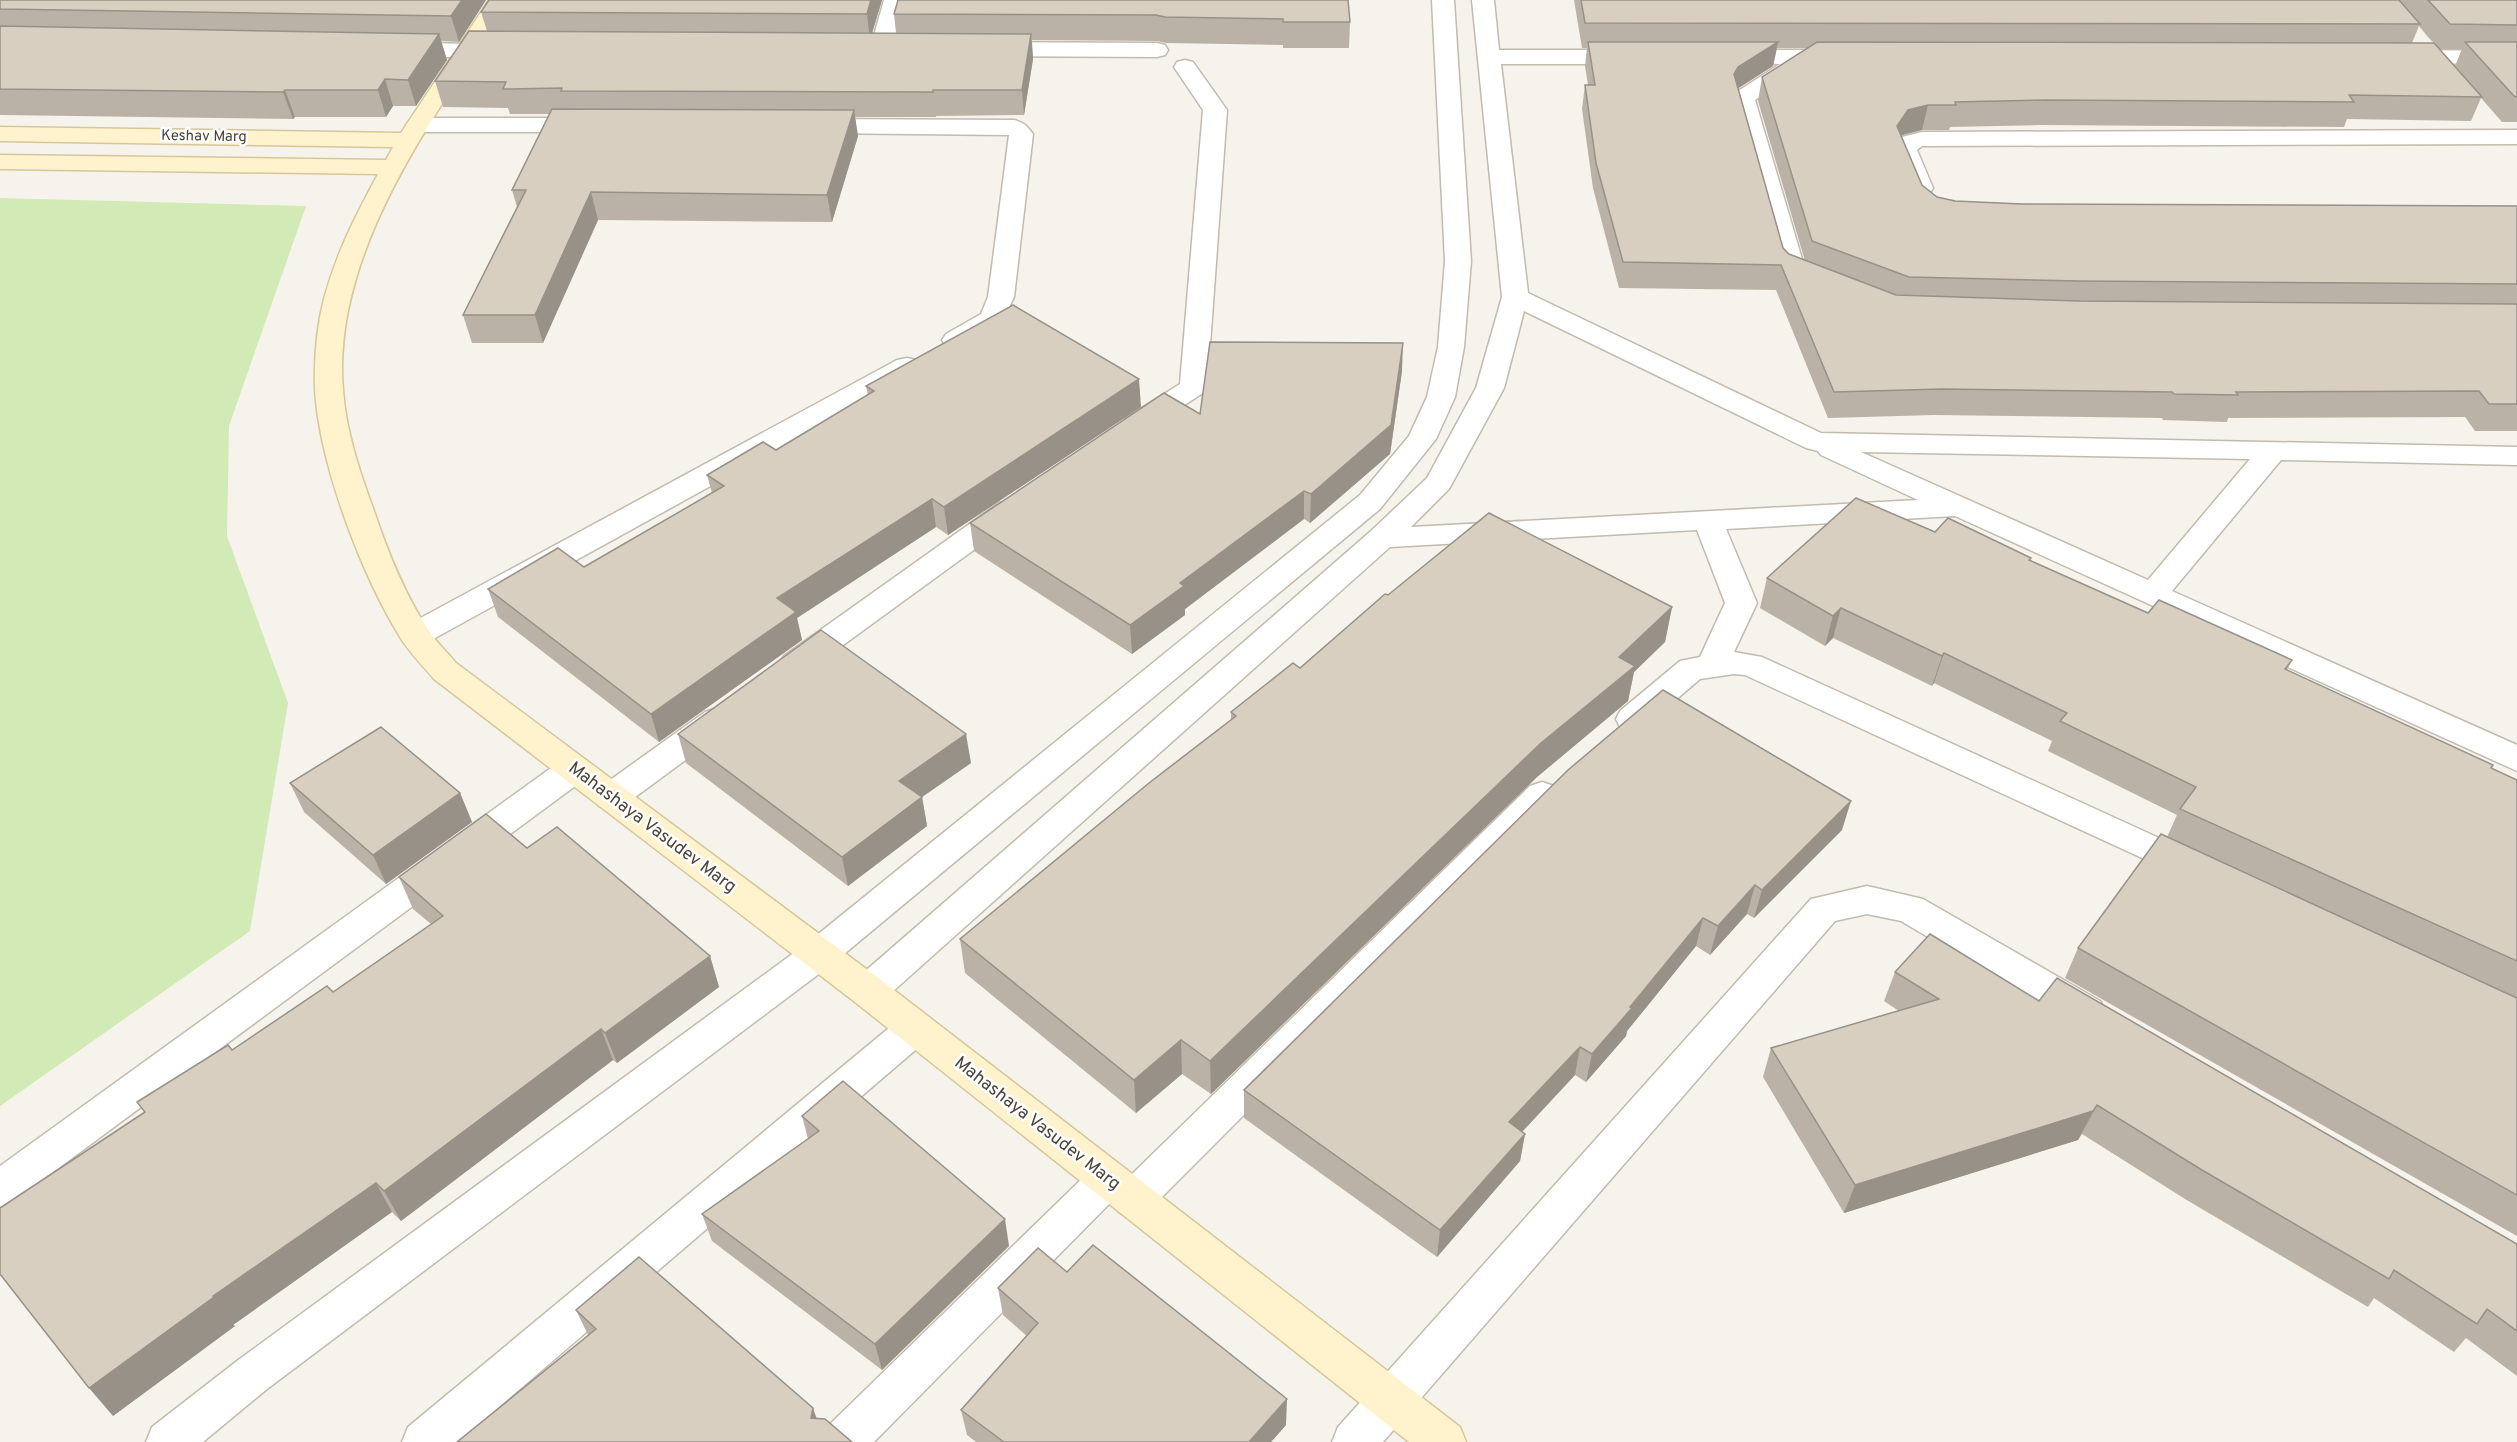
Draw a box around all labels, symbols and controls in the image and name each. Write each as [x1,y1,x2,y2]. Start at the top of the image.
street label: Keshav Marg [161,127,247,147]
street label: Mahashaya Vasudev Marg [563,757,741,899]
street label: Mahashaya Vasudev Marg [949,1052,1125,1196]

